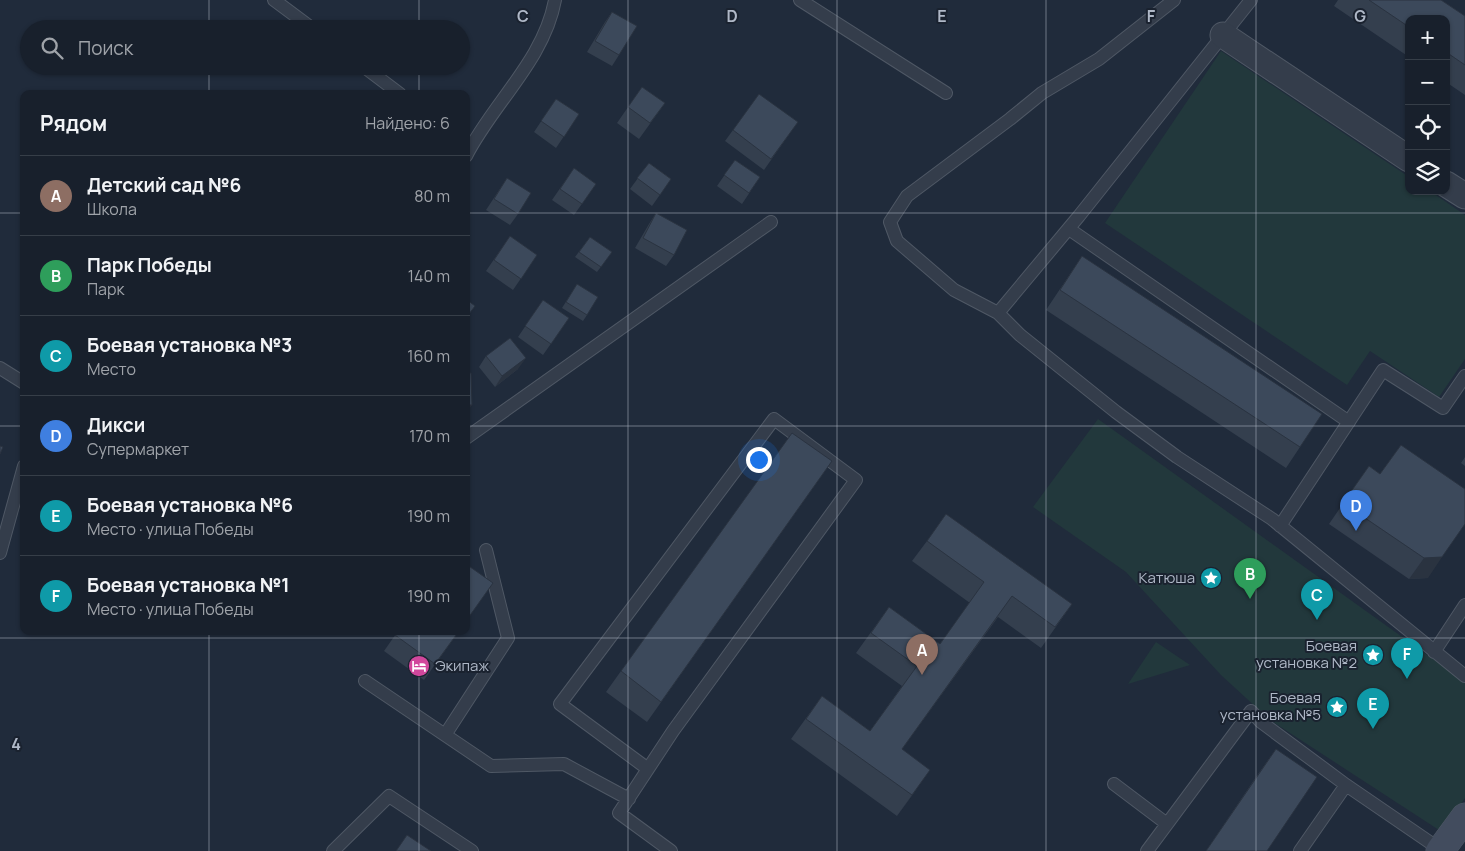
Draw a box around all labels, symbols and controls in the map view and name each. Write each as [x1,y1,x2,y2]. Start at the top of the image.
text: C [517,5,529,27]
text: D [726,5,738,27]
text: E [937,5,947,27]
text: F [1147,5,1156,27]
text: G [1354,5,1366,27]
map controls [1405,15,1450,195]
button: + [1405,15,1450,60]
search box [20,20,470,75]
icon: search [38,34,66,62]
text: Поиск [78,35,133,61]
button: − [1405,60,1450,105]
button: locate [1405,105,1450,150]
text: Рядом [40,109,107,137]
text: Найдено: 6 [365,112,450,134]
button: layers [1405,150,1450,195]
text: Детский сад №6 [87,172,241,198]
text: A [51,185,61,207]
text: 80 m [414,185,450,207]
text: Школа [87,198,137,220]
text: Парк Победы [87,252,212,278]
text: B [51,265,61,287]
text: 140 m [408,265,450,287]
text: Парк [87,278,124,300]
text: Боевая установка №3 [87,332,292,358]
text: C [50,345,62,367]
text: 160 m [407,345,450,367]
text: Место [87,358,136,380]
text: Дикси [87,412,145,438]
text: D [50,425,62,447]
text: 170 m [409,425,450,447]
text: Супермаркет [87,438,189,460]
your location [746,447,772,473]
pin: D [1340,490,1372,531]
text: Боевая установка №6 [87,492,293,518]
text: E [51,505,61,527]
text: 190 m [407,505,450,527]
text: Место · улица Победы [87,518,254,540]
pin: B [1234,558,1266,599]
place icon: Катюша [1199,566,1223,590]
place label: Катюша [1139,567,1195,588]
text: Боевая установка №1 [87,572,290,598]
pin: C [1301,579,1333,620]
text: F [52,585,60,607]
text: 190 m [407,585,450,607]
text: Место · улица Победы [87,598,254,620]
pin: A [906,634,938,675]
place label: Боевая установка №2 [1256,635,1357,673]
pin: F [1391,638,1423,679]
place icon: Боевая установка №2 [1361,643,1385,667]
hotel icon: Экипаж [407,654,431,678]
place label: Экипаж [435,655,489,676]
place label: Боевая установка №5 [1220,687,1321,725]
pin: E [1357,688,1389,729]
place icon: Боевая установка №5 [1325,695,1349,719]
text: 4 [11,733,21,755]

